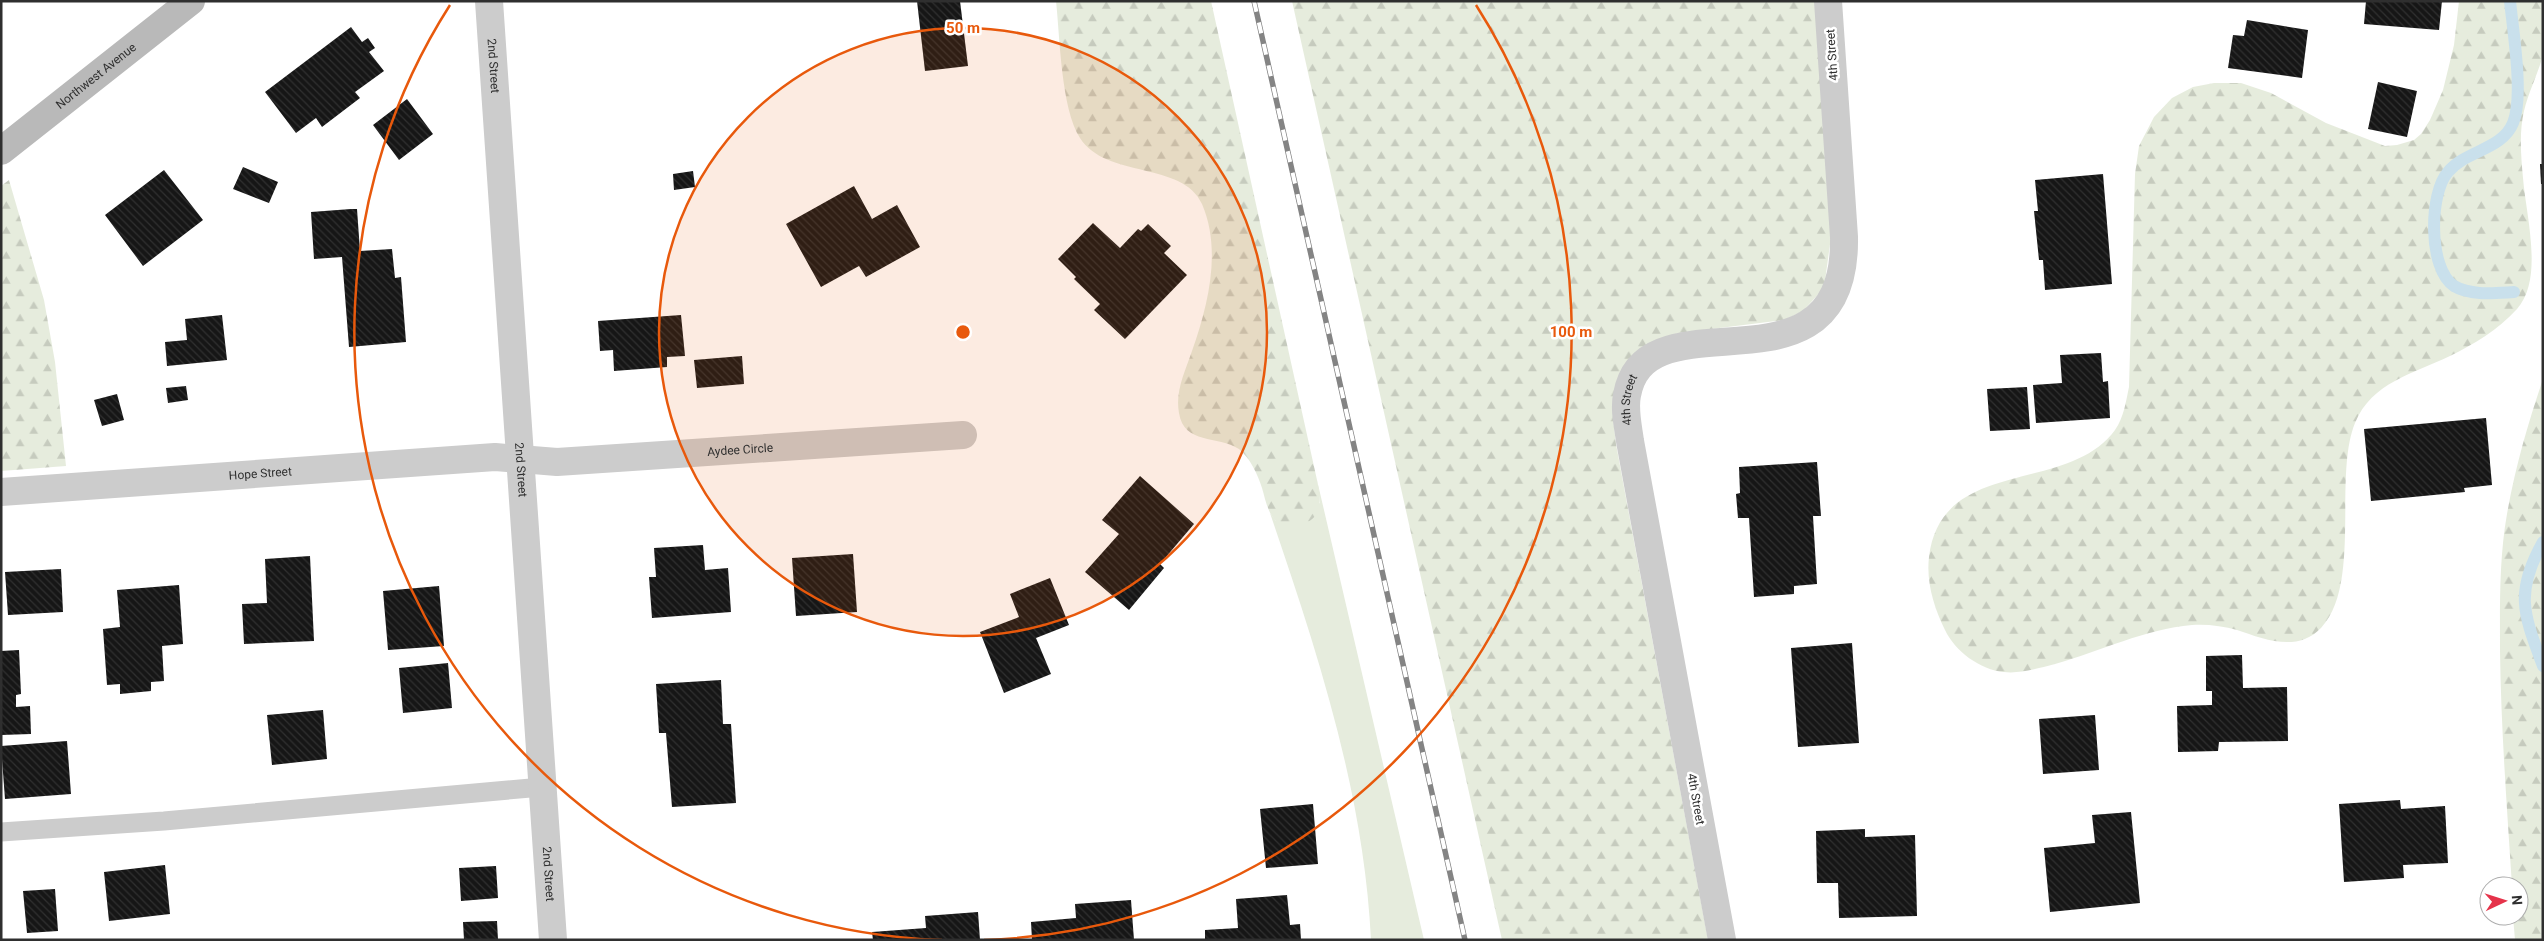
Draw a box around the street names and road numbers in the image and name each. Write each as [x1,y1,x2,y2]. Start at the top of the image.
street label: 4th Street [1823,29,1841,81]
street label: 2nd Street [485,38,502,94]
street label: Northwest Avenue [53,40,139,112]
street label: 4th Street [1619,372,1640,427]
street label: Aydee Circle [707,441,774,459]
street label: 2nd Street [512,442,530,498]
street label: Hope Street [228,464,292,483]
street label: 4th Street [1685,772,1707,826]
street label: 2nd Street [540,846,557,902]

